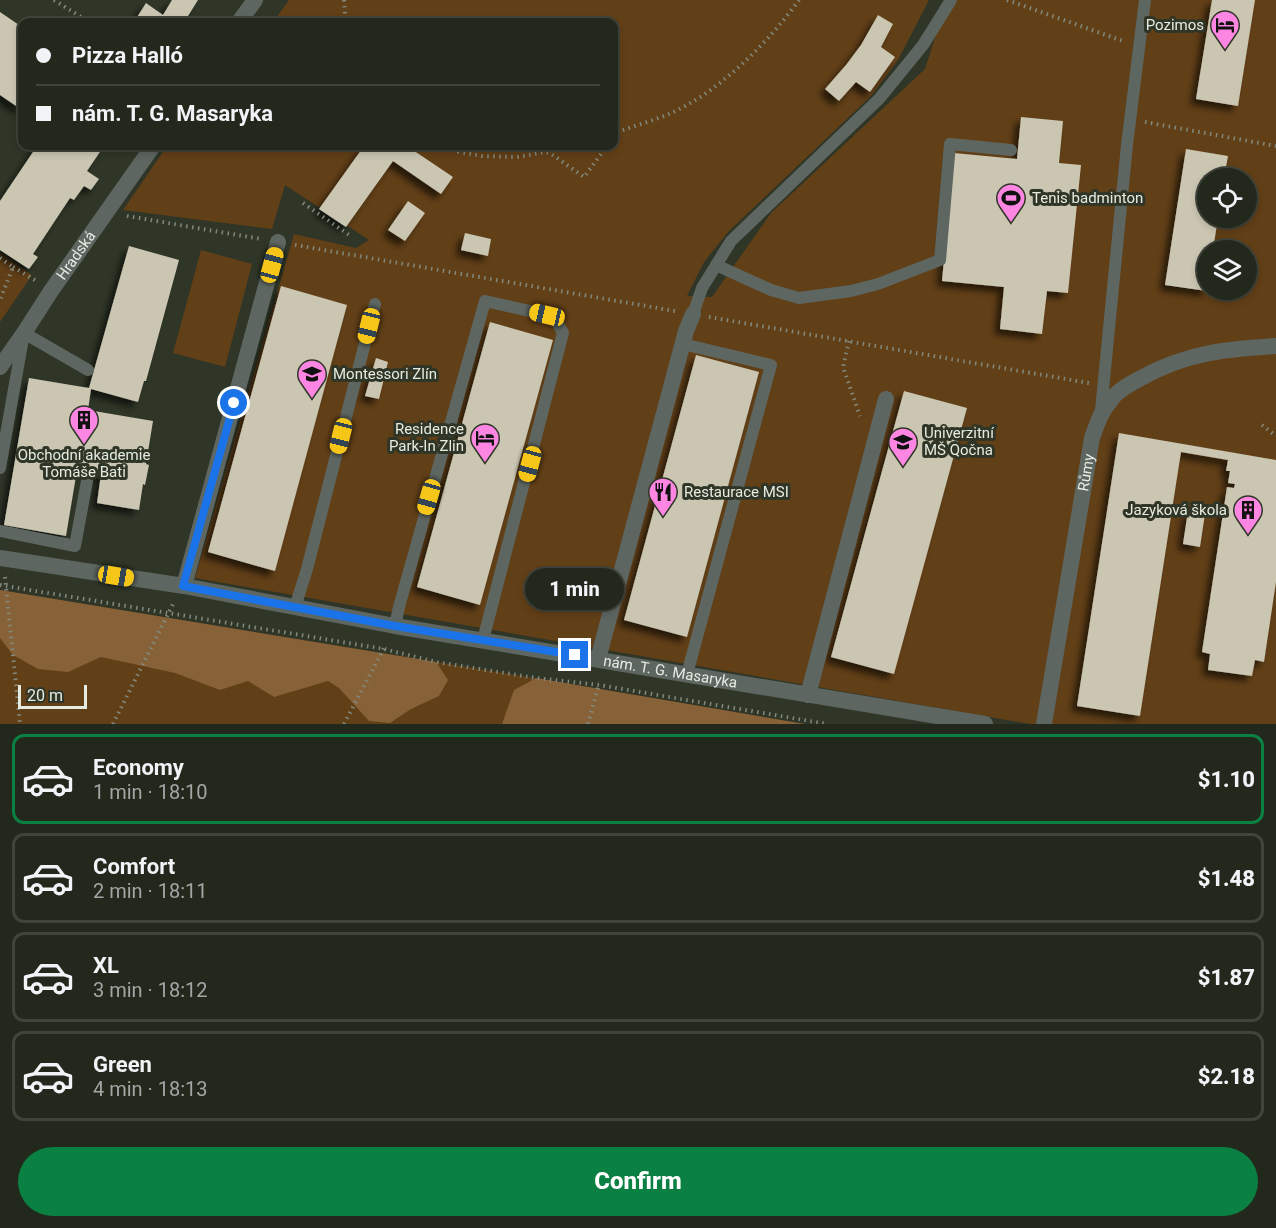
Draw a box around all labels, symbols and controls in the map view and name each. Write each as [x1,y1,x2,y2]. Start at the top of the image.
hotel icon: Pozimos [1209,9,1241,51]
place label: Pozimos [1146,16,1204,34]
text: Pizza Halló [72,43,183,68]
text: nám. T. G. Masaryka [72,101,273,126]
map controls [1197,168,1257,300]
button: locate [1197,168,1257,228]
sports icon: Tenis badminton [995,182,1027,224]
place label: Tenis badminton [1032,189,1143,207]
street label: Hradská [53,228,99,283]
button: layers [1197,240,1257,300]
car [259,245,285,285]
car [527,302,567,328]
car [356,306,382,346]
school or university icon: Montessori Zlín [296,358,328,400]
place label: Montessori Zlín [333,365,437,383]
route start [220,389,247,416]
building icon: Obchodní akademie Tomáše Bati [68,404,100,446]
car [328,416,354,456]
place label: Residence Park-In Zlin [389,420,464,455]
hotel icon: Residence Park-In Zlin [469,422,501,464]
place label: Univerzitní MŠ Qočna [924,424,995,459]
school or university icon: Univerzitní MŠ Qočna [887,426,919,468]
car [517,444,543,484]
place label: Obchodní akademie Tomáše Bati [18,446,150,481]
street label: Růmy [1074,452,1098,493]
restaurant icon: Restaurace MSI [647,476,679,518]
car [415,477,443,517]
place label: Restaurace MSI [684,483,789,501]
building icon: Jazyková škola [1232,494,1264,536]
place label: Jazyková škola [1125,501,1227,519]
car [97,564,135,588]
callout: 1 min [526,568,624,610]
text: 1 min [549,577,600,601]
route end [561,641,588,668]
street label: nám. T. G. Masaryka [602,652,739,692]
scale bar [18,682,87,710]
text: 20 m [27,686,63,705]
icon: car [21,752,75,806]
text: Economy [93,755,184,780]
text: $1.10 [1198,767,1255,792]
text: 1 min · 18:10 [93,780,208,804]
icon: car [21,851,75,905]
text: Comfort [93,854,175,879]
text: $1.48 [1198,866,1255,891]
text: 2 min · 18:11 [93,879,208,903]
icon: car [21,950,75,1004]
text: XL [93,953,119,978]
text: $1.87 [1198,965,1255,990]
text: 3 min · 18:12 [93,978,208,1002]
icon: car [21,1049,75,1103]
text: Green [93,1052,152,1077]
text: $2.18 [1198,1064,1255,1089]
text: 4 min · 18:13 [93,1077,208,1101]
button: Confirm [18,1147,1258,1216]

